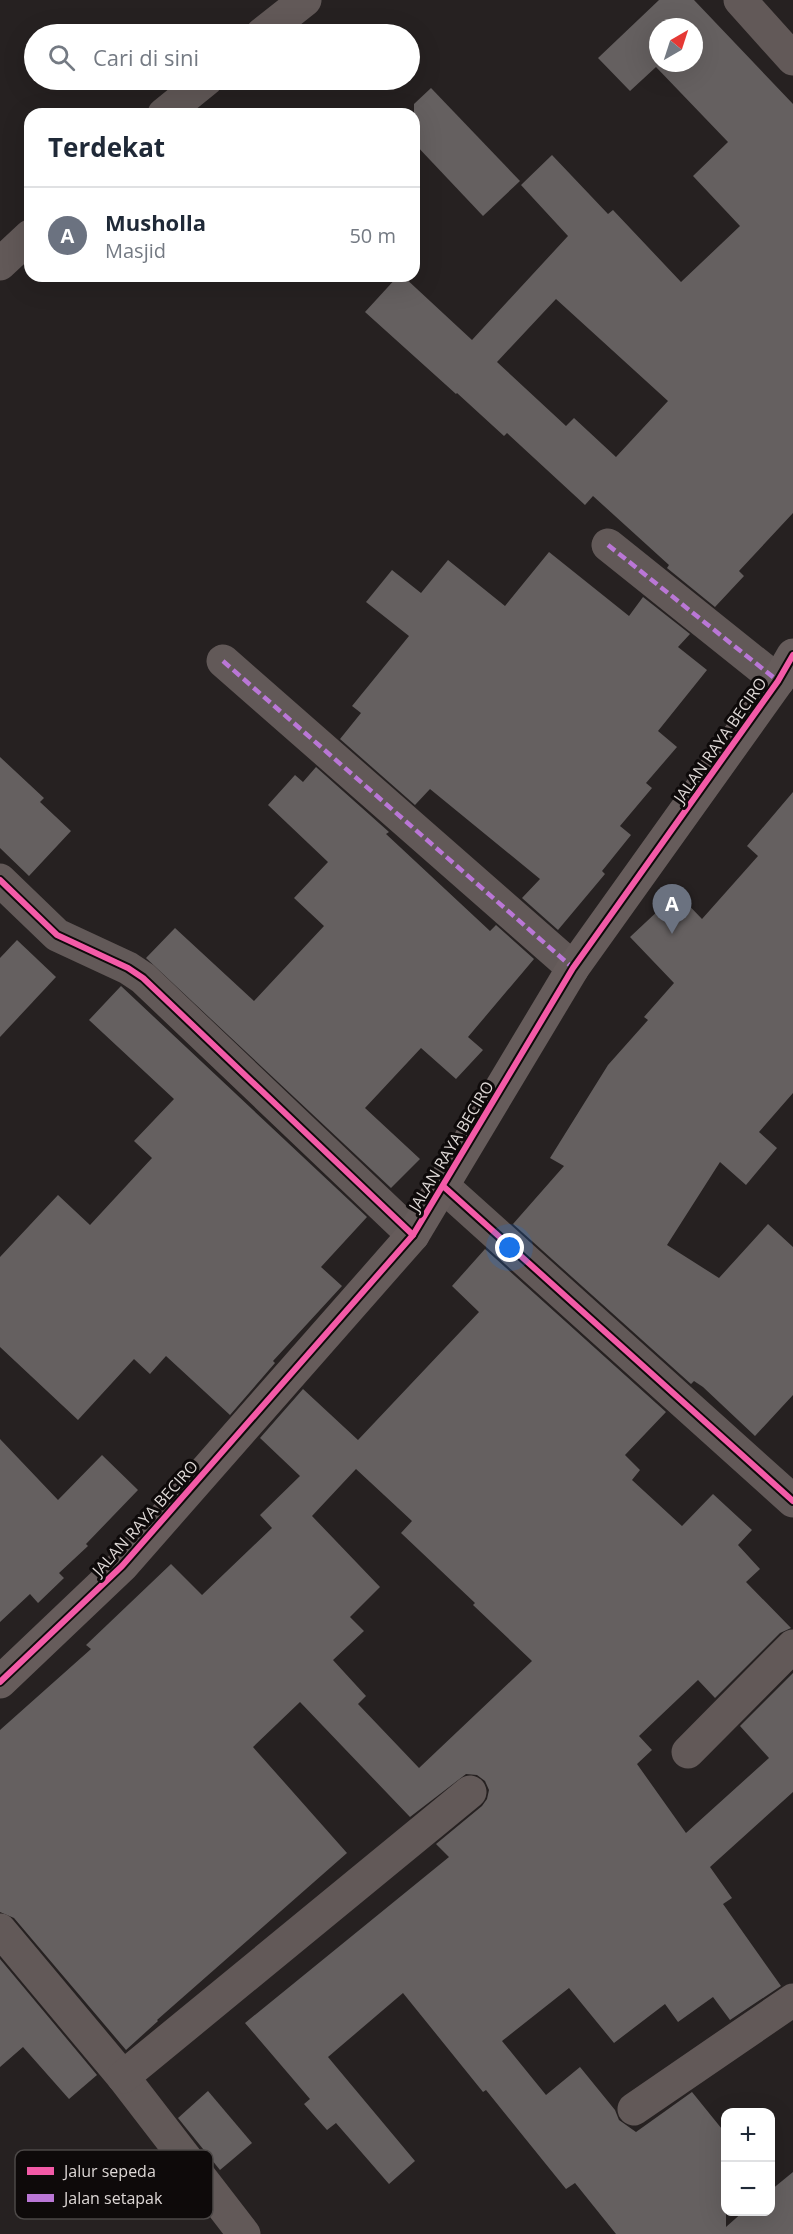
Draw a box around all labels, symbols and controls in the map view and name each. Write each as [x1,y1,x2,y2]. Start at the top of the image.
north arrow [649,18,703,72]
search box [24,24,420,90]
icon: search [45,41,78,74]
text: Cari di sini [93,42,199,72]
text: Terdekat [48,129,165,165]
text: Musholla [105,207,206,237]
text: A [61,222,74,249]
text: 50 m [349,222,396,249]
text: Masjid [105,237,166,264]
street label: JALAN RAYA BECIRO [667,673,772,809]
pin: A [652,884,692,934]
street label: JALAN RAYA BECIRO [402,1077,499,1217]
your location [495,1233,524,1262]
street label: JALAN RAYA BECIRO [86,1456,203,1582]
map controls [721,2108,775,2216]
button: + [721,2108,775,2162]
legend [15,2150,213,2219]
text: Jalur sepeda [62,2160,156,2182]
button: − [721,2162,775,2216]
text: Jalan setapak [62,2187,163,2209]

